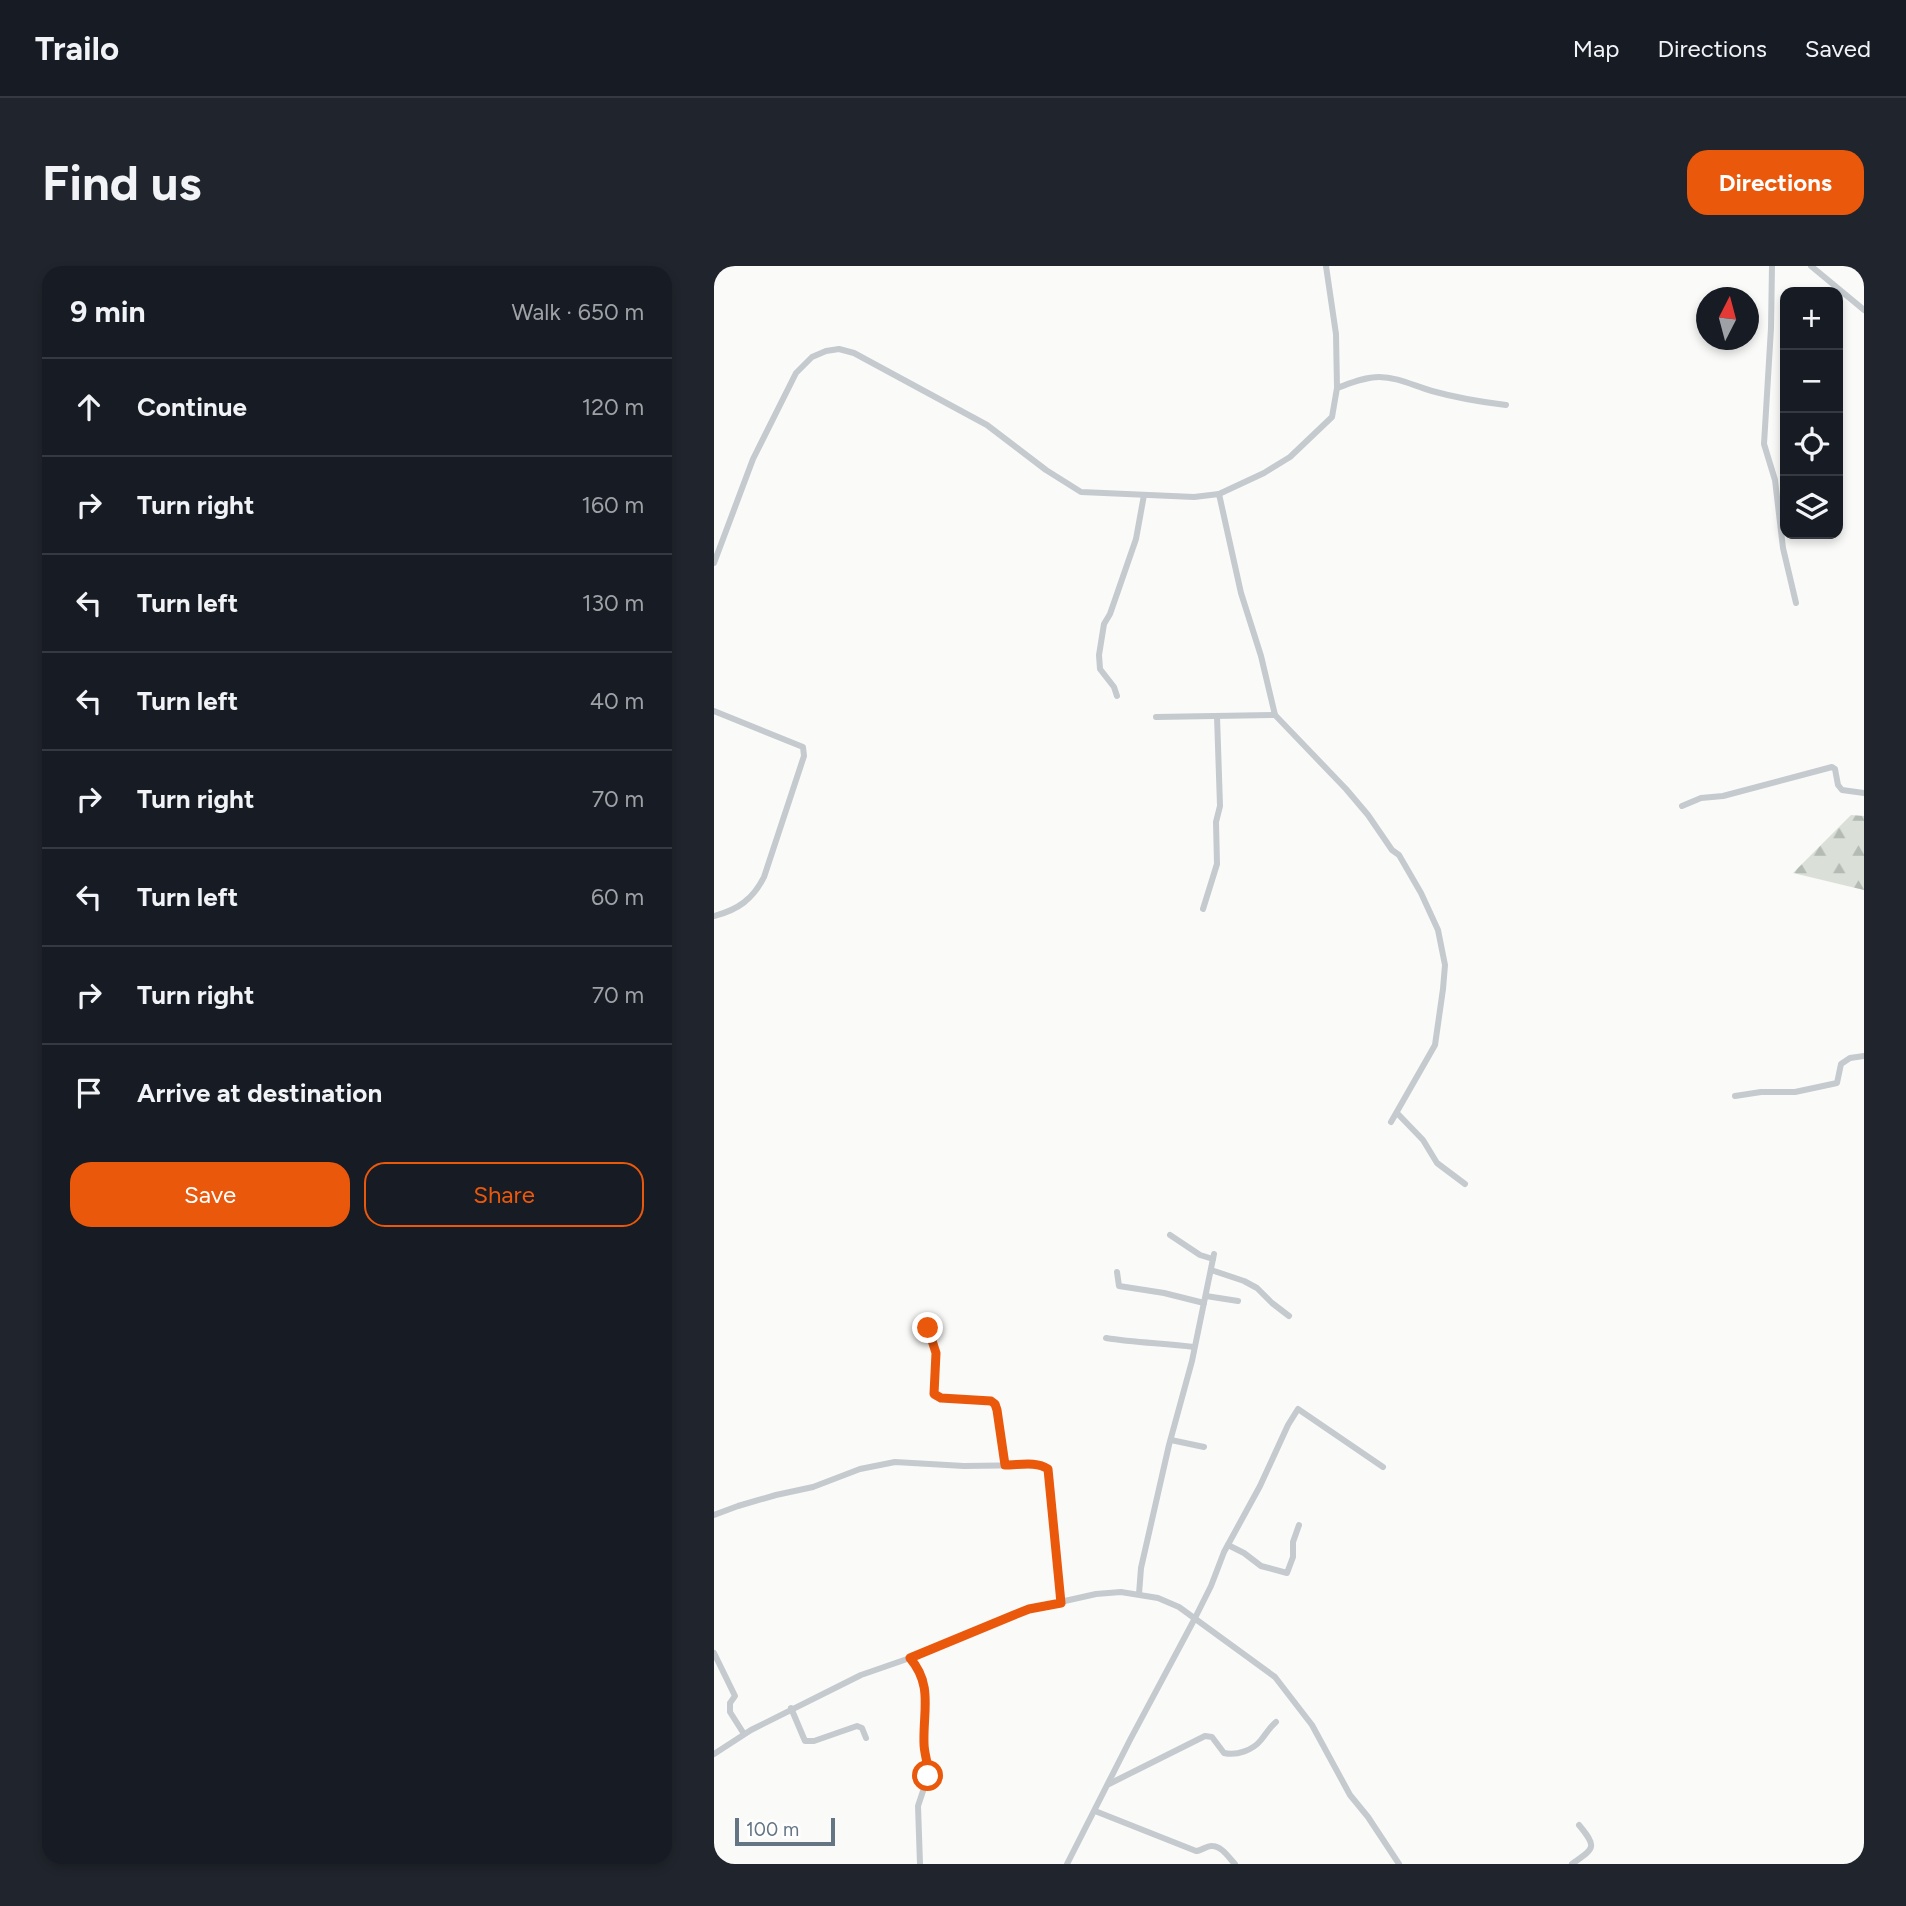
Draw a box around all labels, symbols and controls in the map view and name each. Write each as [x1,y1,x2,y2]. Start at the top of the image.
text: Trailo [35,29,119,68]
text: Map [1573,34,1619,63]
text: Directions [1657,34,1767,63]
text: Saved [1805,34,1871,63]
button: Directions [1687,150,1864,215]
text: Find us [42,153,201,212]
north arrow [1696,287,1759,350]
map controls [1780,287,1843,539]
button: + [1780,287,1843,350]
text: 9 min [70,293,146,330]
text: Walk · 650 m [511,298,644,326]
button: − [1780,350,1843,413]
icon: ahead [70,388,108,426]
text: Continue [137,391,247,423]
text: 120 m [582,393,644,421]
button: locate [1780,413,1843,476]
button: layers [1780,476,1843,539]
icon: right [70,486,108,524]
text: Turn right [137,489,254,521]
text: 160 m [581,491,644,519]
icon: left [70,584,108,622]
text: Turn left [137,587,238,619]
text: 130 m [582,589,644,617]
icon: left [70,682,108,720]
text: Turn left [137,685,238,717]
text: 40 m [590,687,644,715]
icon: right [70,780,108,818]
text: Turn right [137,783,254,815]
text: 70 m [592,785,644,813]
icon: left [70,878,108,916]
text: Turn left [137,881,238,913]
text: 60 m [591,883,644,911]
icon: right [70,976,108,1014]
text: Turn right [137,979,254,1011]
text: 70 m [592,981,644,1009]
icon: arrive [70,1074,108,1112]
text: Arrive at destination [137,1077,382,1109]
button: Save [70,1162,350,1227]
button: Share [364,1162,644,1227]
route end [912,1312,943,1343]
route start [912,1760,943,1791]
scale bar [735,1815,835,1847]
text: 100 m [746,1818,799,1841]

